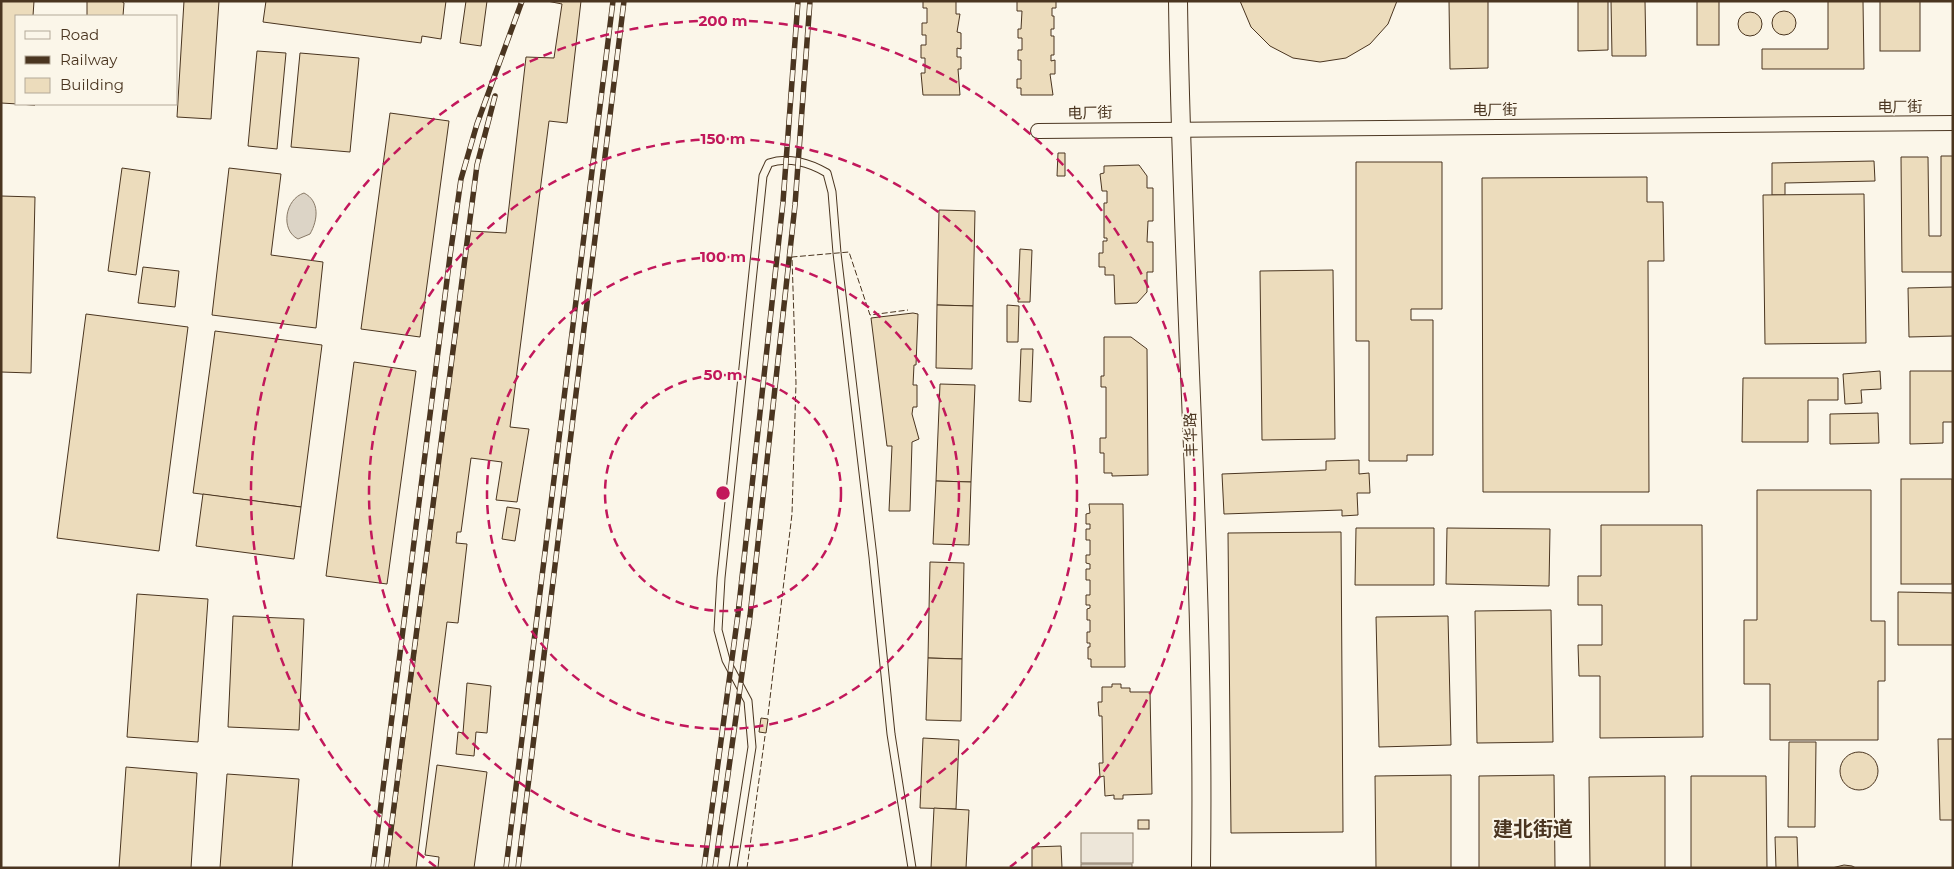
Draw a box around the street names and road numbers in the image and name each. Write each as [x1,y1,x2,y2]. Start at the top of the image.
street label: 电厂街 [1877,97,1923,116]
street label: 电厂街 [1472,100,1518,119]
street label: 电厂街 [1067,103,1113,122]
street label: 丰华路 [1180,412,1201,458]

